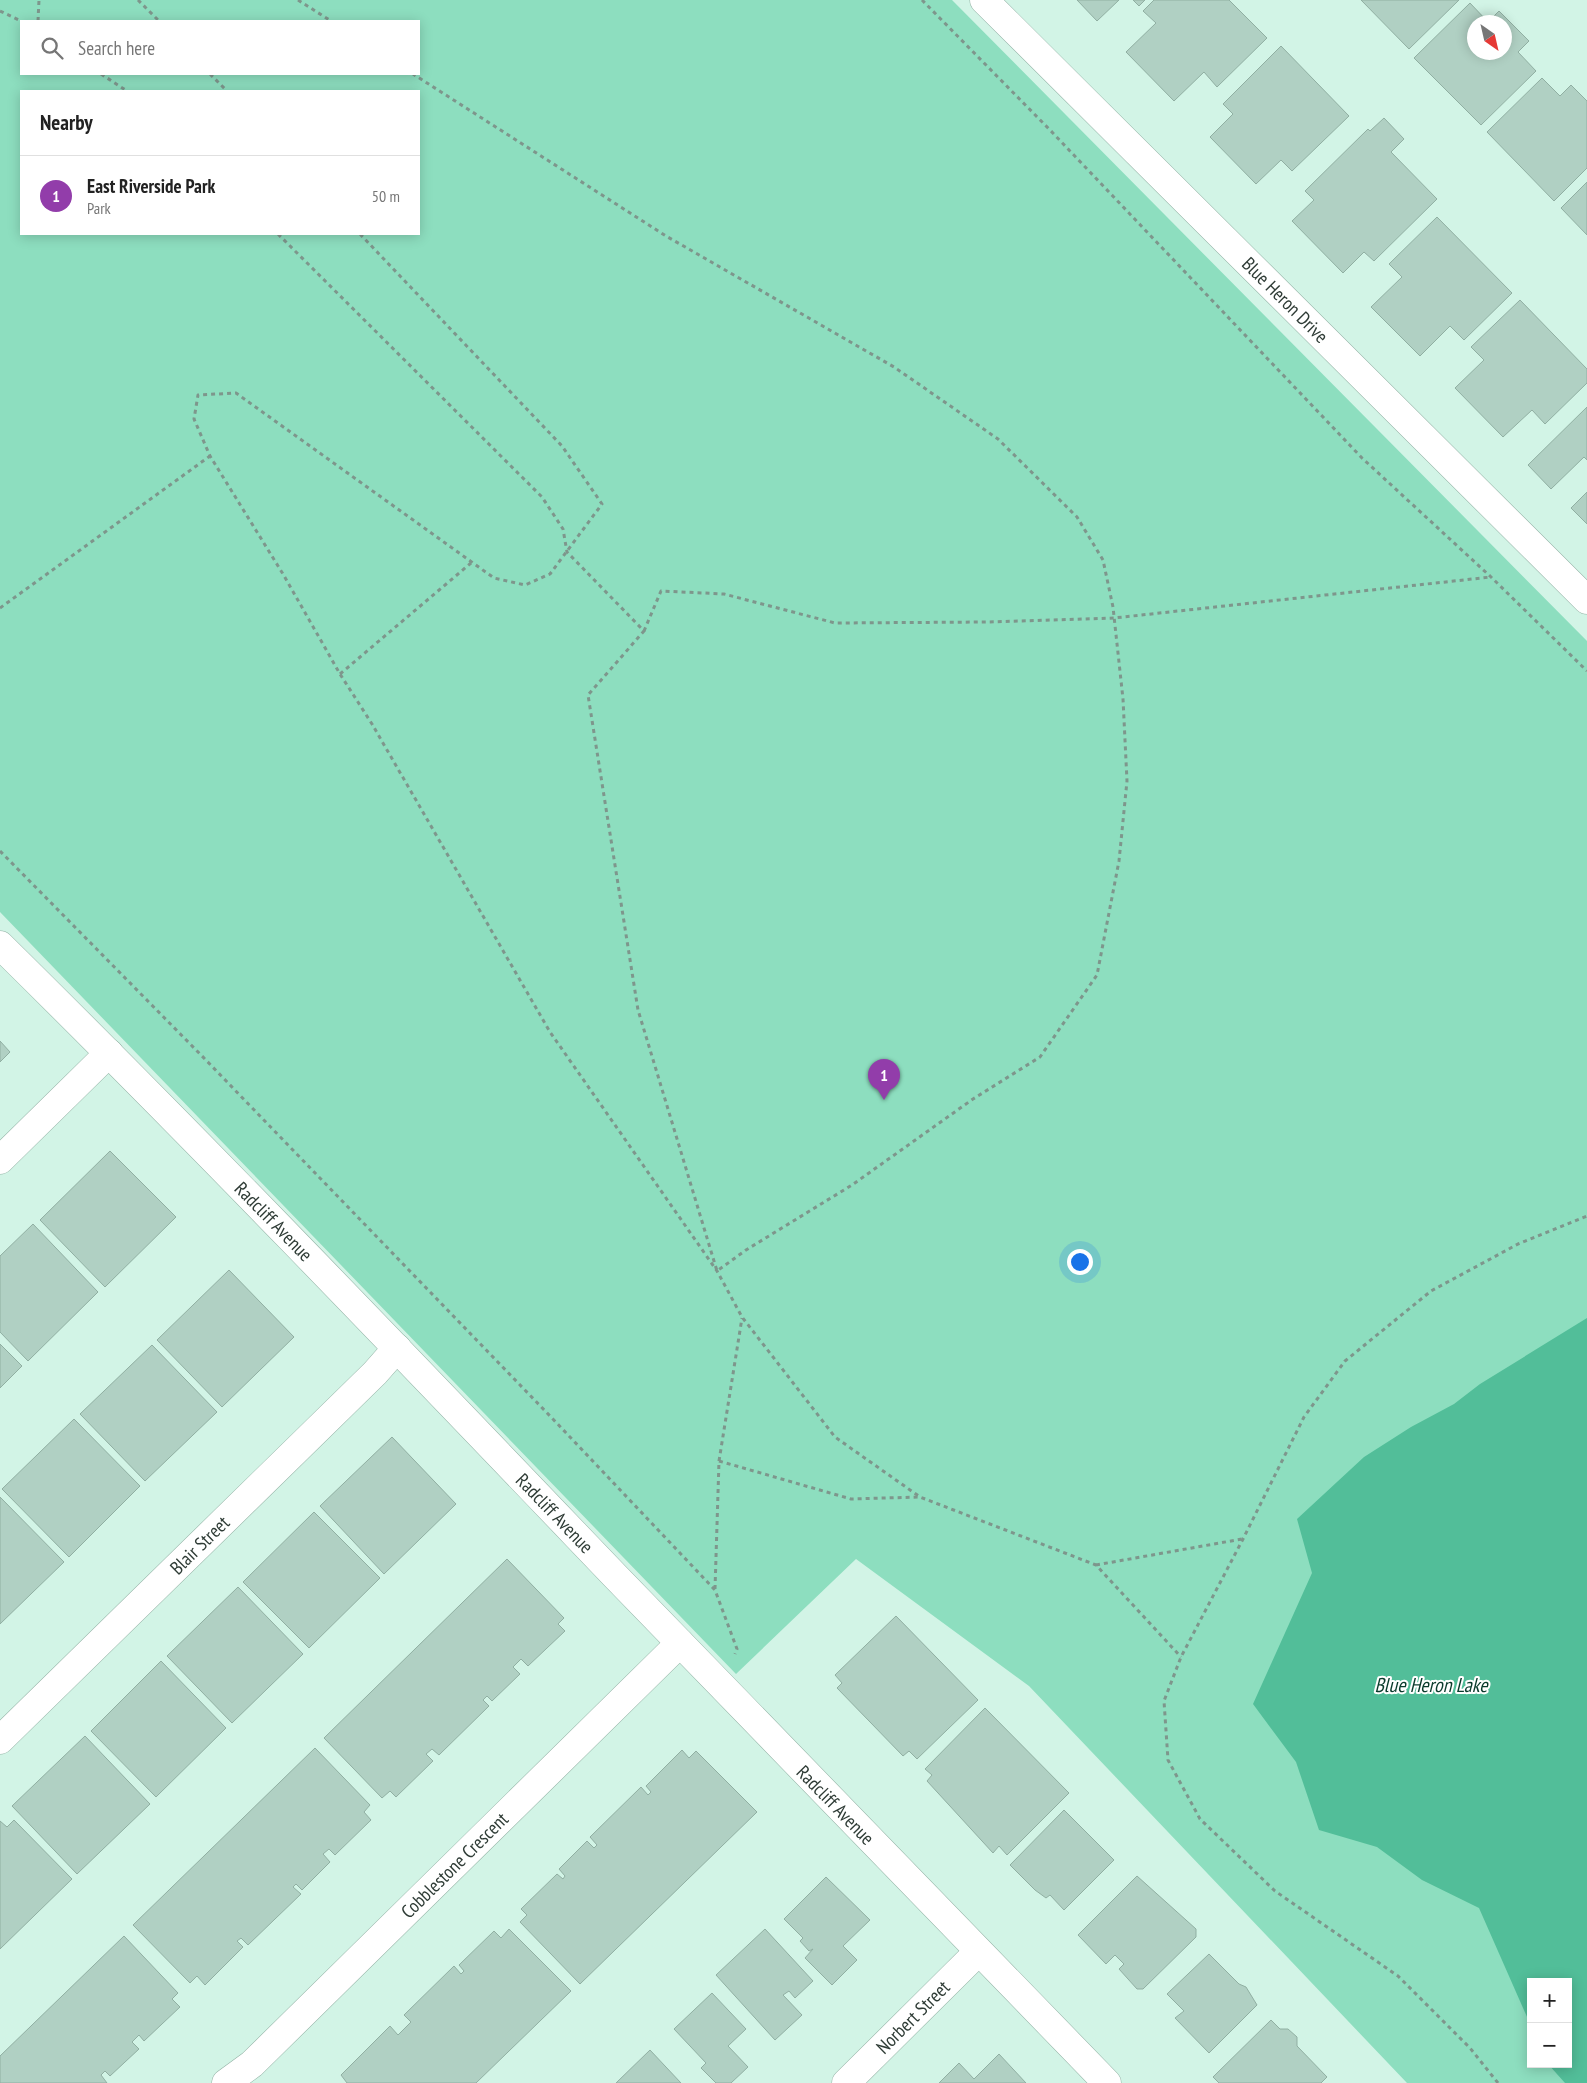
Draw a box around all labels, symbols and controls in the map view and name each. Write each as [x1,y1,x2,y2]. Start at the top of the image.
north arrow [1467,15,1512,60]
search box [20,20,420,75]
icon: search [38,34,66,62]
text: Search here [78,36,155,60]
text: Nearby [40,109,93,136]
text: East Riverside Park [87,174,215,198]
text: 1 [52,186,60,206]
text: 50 m [372,186,400,206]
text: Park [87,198,111,218]
street label: Blue Heron Drive [1237,252,1334,348]
pin: 1 [868,1059,900,1100]
street label: Radcliff Avenue [230,1176,318,1266]
your location [1067,1249,1093,1275]
street label: Radcliff Avenue [511,1468,599,1558]
street label: Blair Street [165,1510,235,1579]
water label: Blue Heron Lake [1374,1672,1489,1698]
street label: Radcliff Avenue [792,1760,880,1850]
street label: Cobblestone Crescent [396,1806,514,1923]
street label: Norbert Street [871,1975,955,2058]
map controls [1527,1978,1572,2068]
button: + [1527,1978,1572,2023]
button: − [1527,2023,1572,2068]

